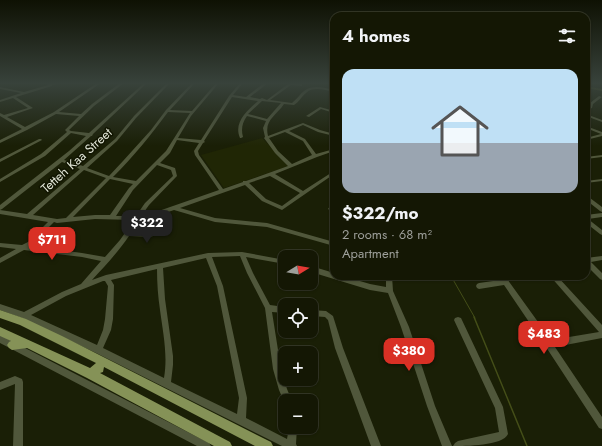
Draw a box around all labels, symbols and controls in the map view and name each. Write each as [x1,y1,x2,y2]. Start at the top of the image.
text: 4 homes [342,24,410,48]
icon: filters [556,25,578,47]
icon: home [424,95,496,167]
street label: Tetteh Kaa Street [37,123,117,198]
text: $322/mo [342,201,419,225]
pin: $322 [123,210,171,244]
text: $322 [130,213,164,232]
text: 2 rooms · 68 m² [342,225,432,244]
pin: $711 [28,227,76,261]
text: $711 [37,230,67,249]
text: Apartment [342,244,399,263]
north arrow [278,250,318,290]
map controls [278,250,318,434]
button: locate [278,298,318,338]
pin: $483 [520,321,568,355]
text: $483 [527,324,561,343]
pin: $380 [385,338,433,372]
text: $380 [393,341,425,360]
button: + [278,346,318,386]
button: − [278,394,318,434]

